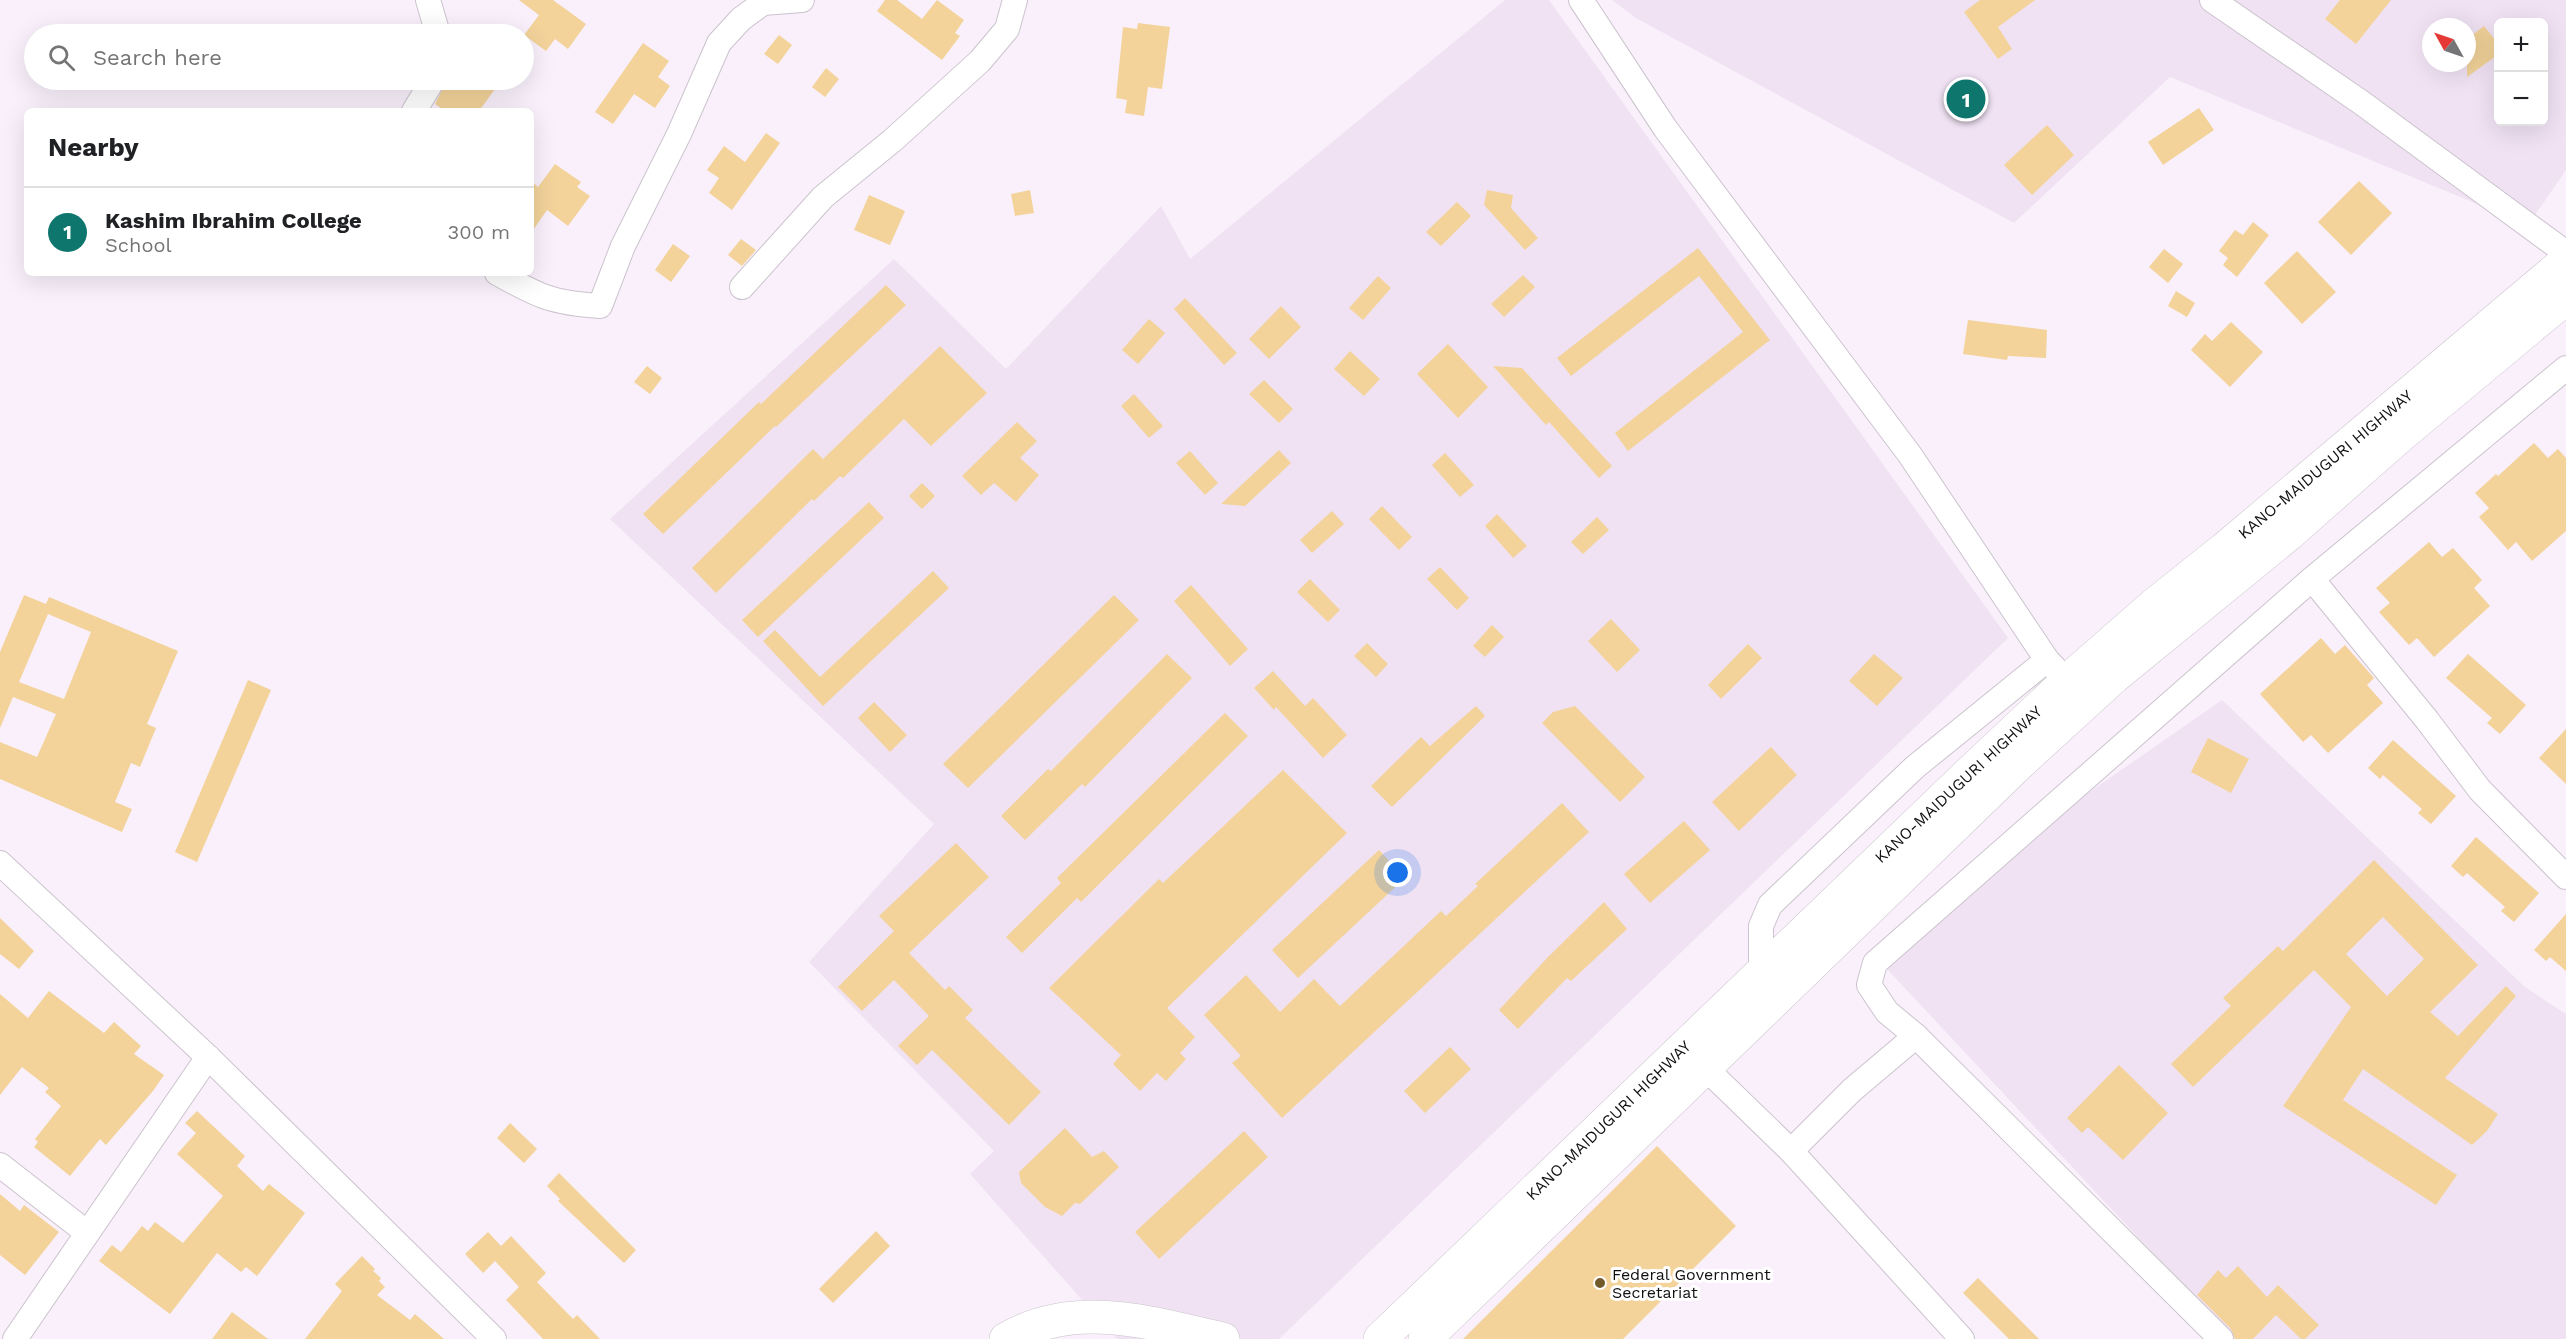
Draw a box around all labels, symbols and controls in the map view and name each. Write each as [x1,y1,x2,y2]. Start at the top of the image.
north arrow [2422,18,2476,72]
map controls [2494,18,2548,126]
button: + [2494,18,2548,72]
search box [24,24,534,90]
icon: search [45,41,78,74]
text: Search here [93,45,222,70]
button: − [2494,72,2548,126]
pin: 1 [1946,76,1986,122]
text: Nearby [48,132,139,162]
text: Kashim Ibrahim College [105,208,362,233]
text: 1 [63,220,72,244]
text: 300 m [448,220,510,244]
text: School [105,233,172,257]
street label: KANO-MAIDUGURI HIGHWAY [2234,386,2416,543]
street label: KANO-MAIDUGURI HIGHWAY [1871,702,2046,867]
your location [1383,858,1412,887]
street label: KANO-MAIDUGURI HIGHWAY [1522,1037,1695,1204]
place label: Federal Government Secretariat [1612,1265,1771,1302]
marker: Federal Government Secretariat [1593,1276,1607,1290]

